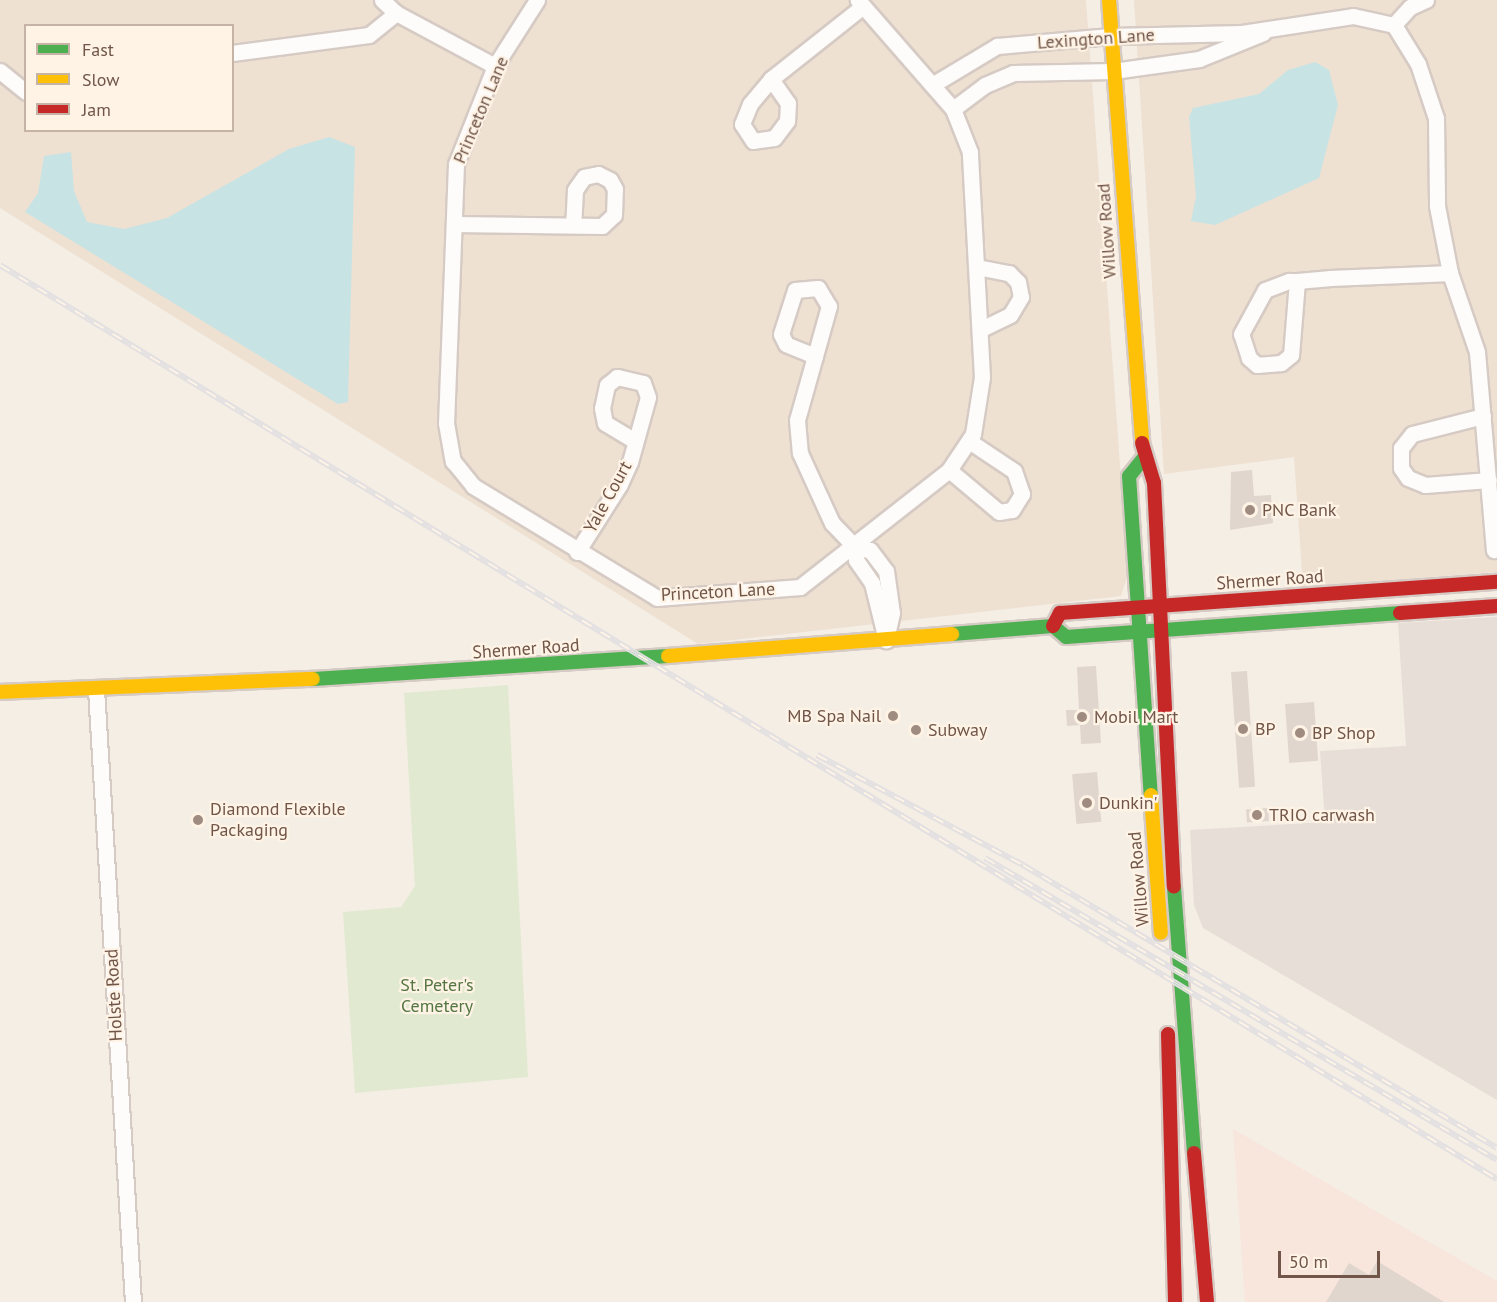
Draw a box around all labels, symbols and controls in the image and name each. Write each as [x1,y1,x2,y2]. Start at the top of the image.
legend [24,24,234,132]
street label: Lexington Lane [1037,24,1155,54]
text: Fast [82,38,114,61]
street label: Princeton Lane [449,53,513,167]
text: Slow [82,68,120,91]
text: Jam [82,98,111,121]
street label: Willow Road [1093,182,1121,280]
street label: Yale Court [579,457,637,537]
place label: PNC Bank [1262,499,1337,521]
marker: PNC Bank [1243,503,1257,517]
street label: Shermer Road [1216,565,1324,595]
street label: Princeton Lane [660,578,776,606]
street label: Shermer Road [472,634,580,664]
place label: MB Spa Nail [787,705,881,727]
place label: Mobil Mart [1094,706,1178,728]
marker: MB Spa Nail [886,709,900,723]
marker: Mobil Mart [1075,710,1089,724]
place label: BP [1255,718,1276,740]
place label: Subway [928,719,987,741]
marker: BP [1236,722,1250,736]
place label: BP Shop [1312,722,1376,744]
marker: Subway [909,723,923,737]
marker: BP Shop [1293,726,1307,740]
place label: Dunkin' [1099,792,1158,814]
marker: Dunkin' [1080,796,1094,810]
place label: Diamond Flexible Packaging [210,799,346,842]
place label: TRIO carwash [1269,804,1375,826]
marker: TRIO carwash [1250,808,1264,822]
marker: Diamond Flexible Packaging [191,813,205,827]
street label: Willow Road [1124,830,1154,928]
street label: Holste Road [101,948,127,1042]
park label: St. Peter's Cemetery [400,975,474,1018]
scale bar [1281,1239,1383,1277]
text: 50 m [1289,1250,1328,1273]

